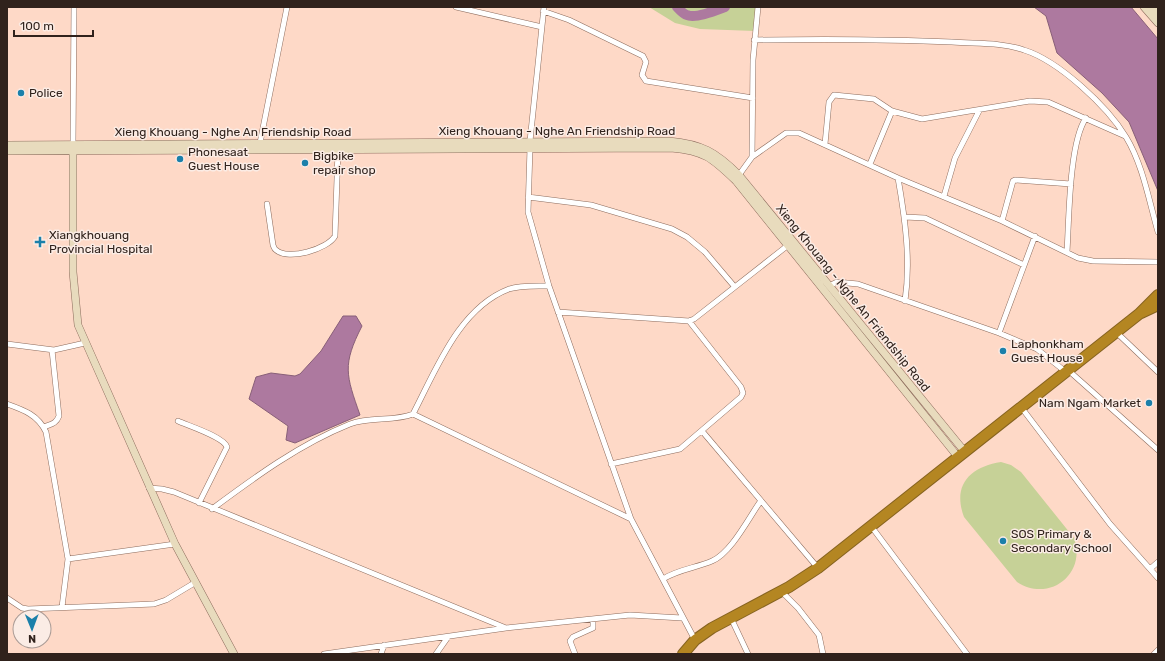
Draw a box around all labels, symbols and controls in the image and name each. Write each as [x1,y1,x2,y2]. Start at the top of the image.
scale bar [14,12,93,38]
text: 100 m [20,19,54,33]
place label: Police [29,86,63,100]
marker: Police [16,88,26,98]
street label: Xieng Khouang - Nghe An Friendship Road [439,124,675,138]
street label: Xieng Khouang - Nghe An Friendship Road [115,125,351,139]
place label: Phonesaat Guest House [188,145,260,173]
place label: Bigbike repair shop [313,149,376,177]
marker: Phonesaat Guest House [175,154,185,164]
marker: Bigbike repair shop [300,158,310,168]
street label: Xieng Khouang - Nghe An Friendship Road [773,202,933,394]
place label: Xiangkhouang Provincial Hospital [49,228,153,256]
marker: Xiangkhouang Provincial Hospital [34,236,46,248]
place label: Laphonkham Guest House [1011,337,1084,365]
marker: Laphonkham Guest House [998,346,1008,356]
place label: Nam Ngam Market [1039,396,1141,410]
marker: Nam Ngam Market [1144,398,1154,408]
place label: SOS Primary & Secondary School [1011,527,1112,555]
marker: SOS Primary & Secondary School [998,536,1008,546]
north arrow [12,609,52,649]
text: N [28,632,36,645]

